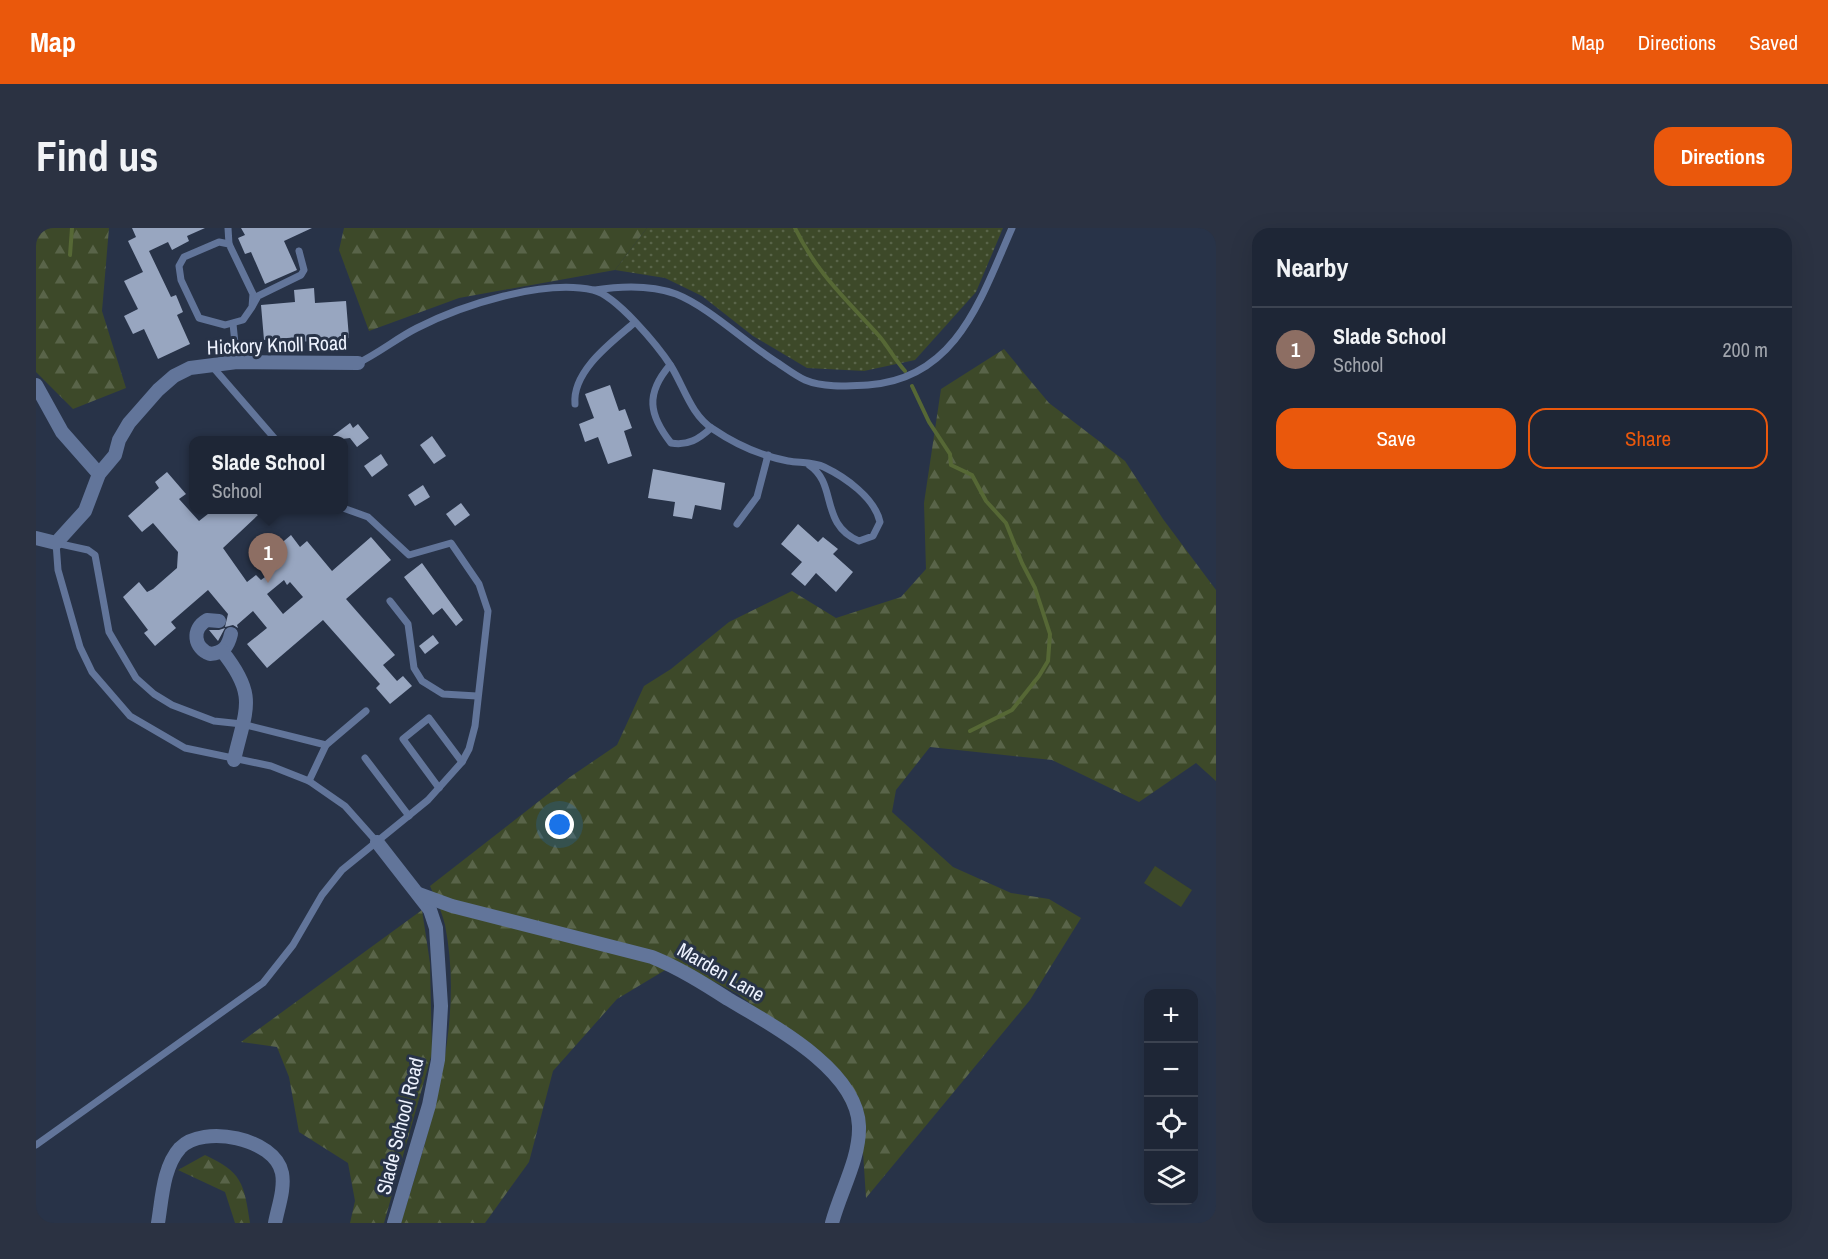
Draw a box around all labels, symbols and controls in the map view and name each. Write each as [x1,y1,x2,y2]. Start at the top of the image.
text: Map [30,23,76,61]
text: Map [1571,28,1605,57]
text: Directions [1638,28,1716,57]
text: Saved [1749,28,1798,57]
button: Directions [1654,127,1792,186]
text: Find us [36,128,158,184]
text: Nearby [1276,250,1348,285]
text: Slade School [1333,321,1446,351]
street label: Hickory Knoll Road [206,329,348,360]
text: 1 [1291,336,1300,363]
text: 200 m [1722,336,1768,363]
text: School [1333,351,1383,378]
button: Save [1276,408,1516,469]
button: Share [1528,408,1768,469]
popup [189,436,348,514]
text: Slade School [212,447,325,477]
text: School [212,477,262,504]
pin: 1 [248,534,288,583]
your location [545,810,574,839]
street label: Marden Lane [673,936,770,1007]
map controls [1144,989,1198,1205]
button: + [1144,989,1198,1043]
button: − [1144,1043,1198,1097]
street label: Slade School Road [369,1054,430,1197]
button: locate [1144,1097,1198,1151]
button: layers [1144,1151,1198,1205]

